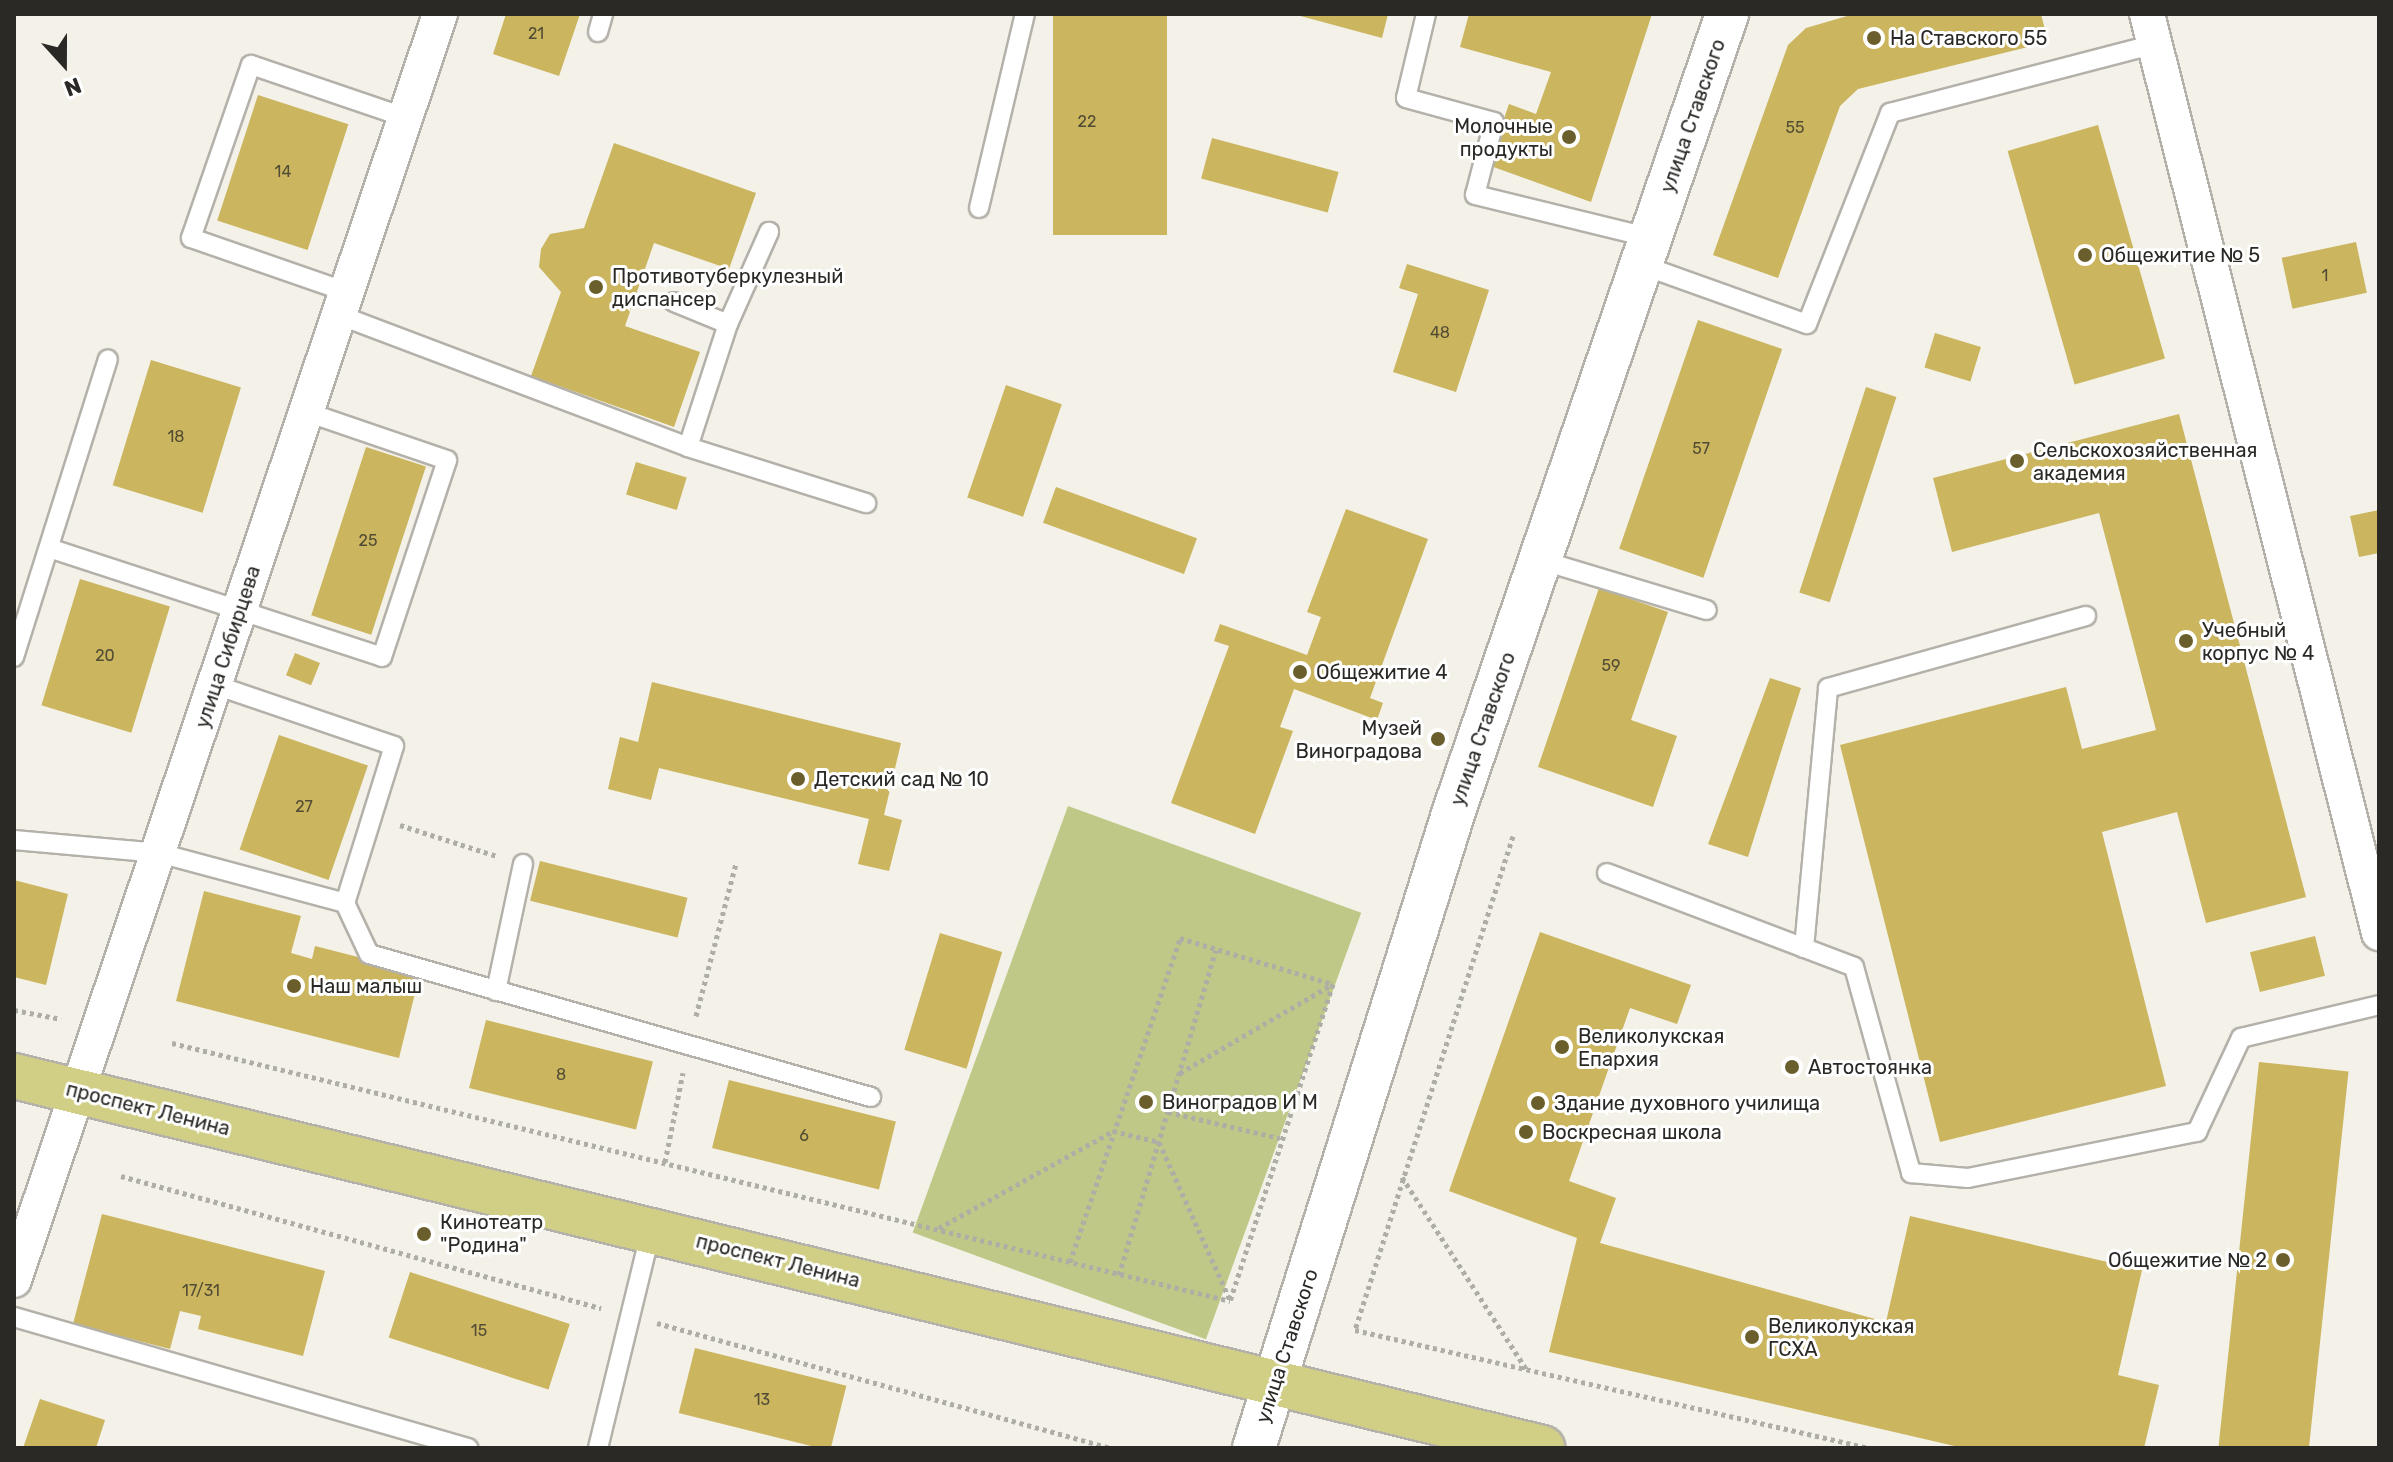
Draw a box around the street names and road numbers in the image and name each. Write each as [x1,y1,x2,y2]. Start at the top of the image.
street label: улица Ставского [1655,36,1731,196]
street label: улица Сибирцева [190,563,266,731]
street label: улица Ставского [1445,649,1521,809]
street label: проспект Ленина [64,1077,232,1141]
street label: проспект Ленина [694,1229,862,1293]
street label: улица Ставского [1251,1266,1323,1426]

